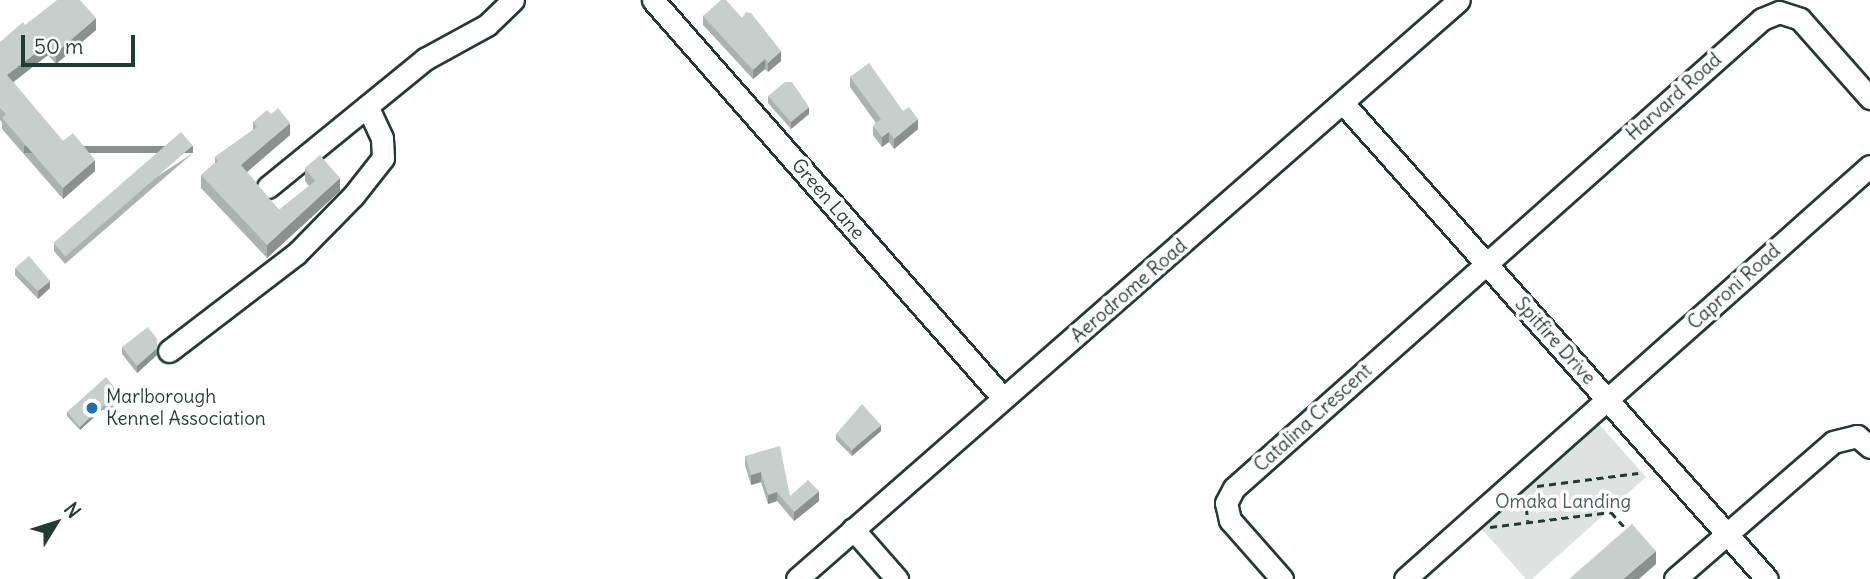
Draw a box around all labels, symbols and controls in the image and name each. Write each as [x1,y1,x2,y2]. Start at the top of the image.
scale bar [24,21,138,65]
text: 50 m [34,33,83,60]
street label: Harvard Road [1622,48,1726,146]
street label: Green Lane [787,154,869,244]
street label: Aerodrome Road [1066,234,1192,348]
street label: Caproni Road [1683,240,1785,334]
street label: Spitfire Drive [1510,293,1600,389]
street label: Catalina Crescent [1249,359,1377,477]
place label: Marlborough Kennel Association [106,386,266,430]
marker: Marlborough Kennel Association [84,400,100,416]
north arrow [21,488,91,558]
park label: Omaka Landing [1495,491,1631,513]
text: N [59,497,86,523]

